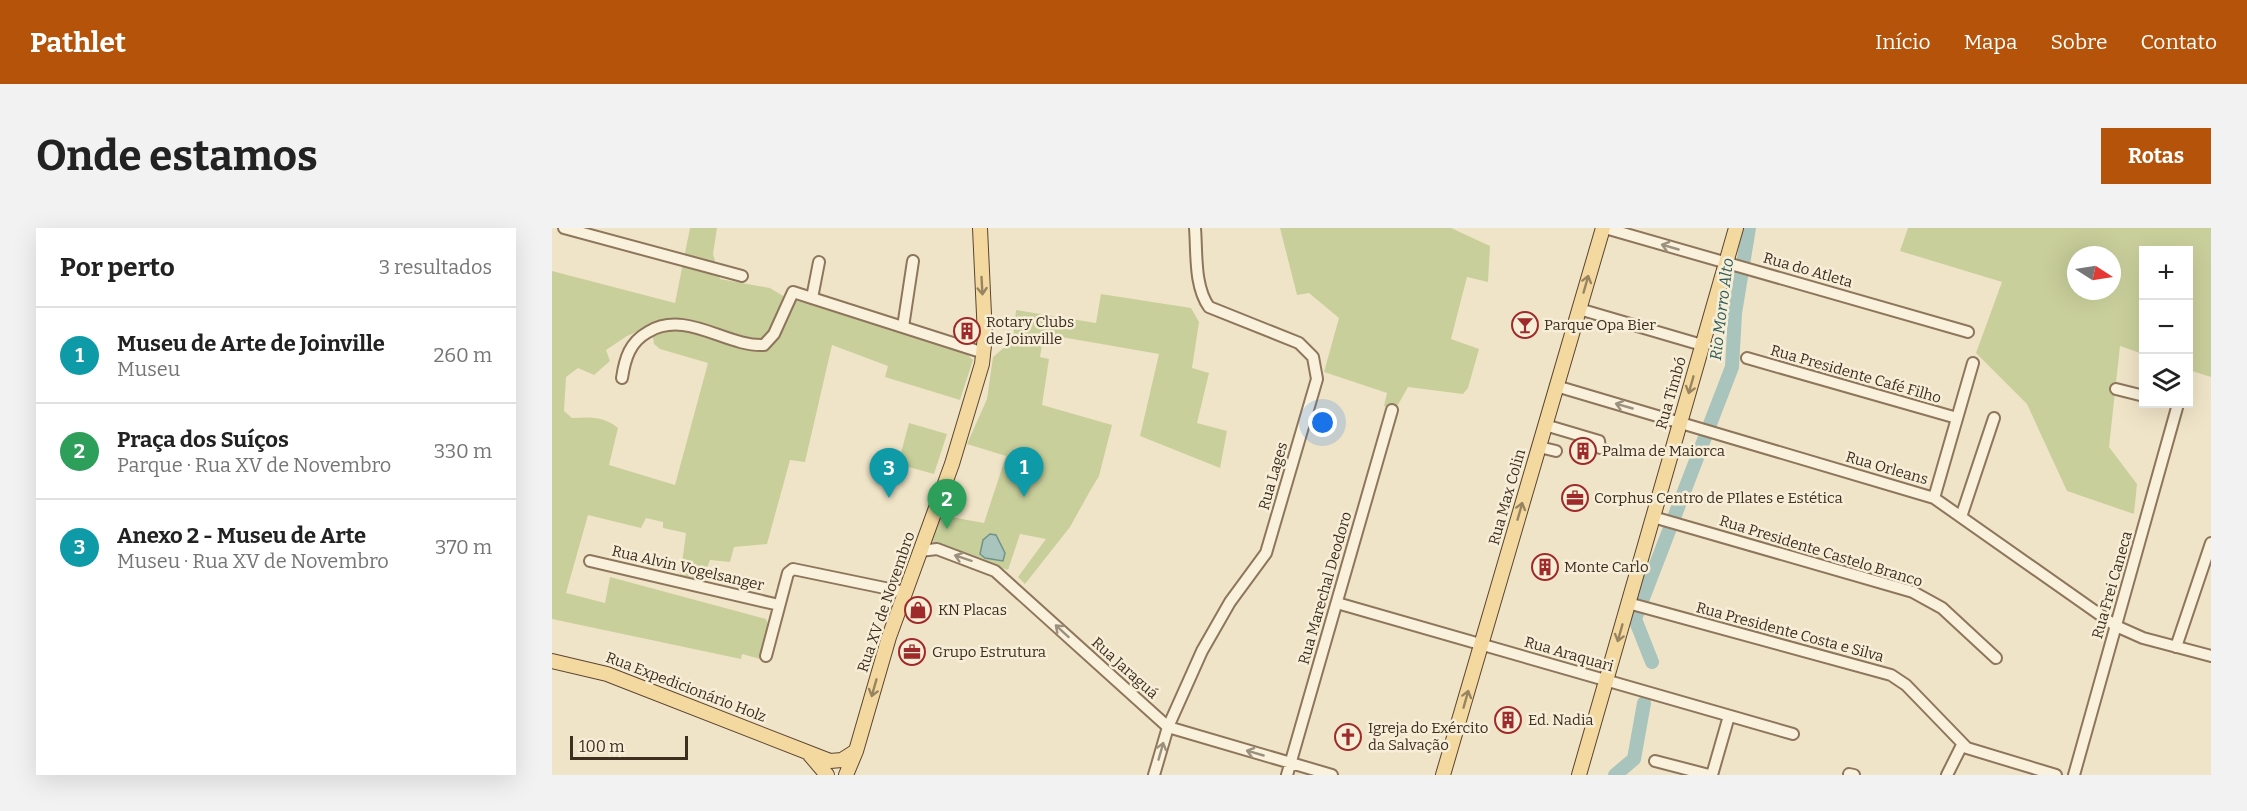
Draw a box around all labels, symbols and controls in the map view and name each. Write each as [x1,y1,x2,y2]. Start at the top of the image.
text: Pathlet [30,26,126,59]
text: Início [1875,29,1931,55]
text: Mapa [1964,29,2018,55]
text: Sobre [2051,29,2107,55]
text: Contato [2140,29,2217,55]
button: Rotas [2101,128,2211,184]
text: Onde estamos [36,131,318,181]
one-way arrow [1661,240,1680,252]
north arrow [2067,246,2121,300]
map controls [2139,246,2193,408]
button: + [2139,246,2193,300]
street label: Rua do Atleta [1761,249,1855,291]
text: Por perto [60,252,175,283]
text: 3 resultados [379,255,492,279]
water label: Rio Morro Alto [1706,257,1737,361]
one-way arrow [1581,275,1592,294]
one-way arrow [977,276,988,296]
button: − [2139,300,2193,354]
bar icon: Parque Opa Bier [1510,310,1540,340]
place label: Rotary Clubs de Joinville [986,313,1074,348]
building icon: Rotary Clubs de Joinville [952,316,982,346]
place label: Parque Opa Bier [1544,316,1656,334]
text: Museu de Arte de Joinville [117,330,385,357]
street label: Rua Presidente Café Filho [1769,341,1943,407]
text: 1 [75,343,84,367]
text: 260 m [433,343,492,367]
button: layers [2139,354,2193,408]
street label: Rua Timbó [1652,355,1690,431]
text: Museu [117,357,180,381]
one-way arrow [1685,375,1696,394]
one-way arrow [1615,400,1634,411]
your location [1308,408,1337,437]
text: Praça dos Suíços [117,426,289,453]
building icon: Palma de Maiorca [1568,436,1598,466]
text: 2 [74,439,85,463]
text: 330 m [434,439,492,463]
street label: Rua Lages [1255,440,1291,512]
place label: Palma de Maiorca [1602,442,1725,460]
street label: Rua Max Colin [1485,446,1529,547]
pin: 3 [870,448,908,498]
pin: 1 [1004,448,1044,497]
street label: Rua Orleans [1844,448,1930,488]
text: Parque · Rua XV de Novembro [117,453,391,477]
pin: 2 [928,480,966,529]
office icon: Corphus Centro de PIlates e Estética [1560,483,1590,513]
place label: Corphus Centro de PIlates e Estética [1594,489,1843,507]
one-way arrow [1515,502,1526,521]
street label: Rua Marechal Deodoro [1295,510,1355,666]
street label: Rua Presidente Castelo Branco [1717,511,1925,591]
text: Anexo 2 - Museu de Arte [117,522,366,549]
street label: Rua XV de Novembro [854,529,918,675]
street label: Rua Frei Caneca [2088,529,2136,641]
text: 3 [74,535,85,559]
text: 370 m [435,535,492,559]
street label: Rua Alvin Vogelsanger [610,542,766,594]
text: Museu · Rua XV de Novembro [117,549,389,573]
one-way arrow [954,552,973,563]
building icon: Monte Carlo [1530,552,1560,582]
place label: Monte Carlo [1564,558,1649,576]
shop icon: KN Placas [903,595,933,625]
street label: Rua Presidente Costa e Silva [1694,598,1886,666]
place label: KN Placas [938,601,1007,619]
one-way arrow [1614,623,1625,642]
one-way arrow [1055,624,1070,638]
street label: Rua Jaraguá [1088,633,1162,703]
street label: Rua Araquari [1522,633,1616,675]
office icon: Grupo Estrutura [897,637,927,667]
place label: Grupo Estrutura [932,643,1046,661]
street label: Rua Expedicionário Holz [603,648,769,726]
one-way arrow [868,678,879,697]
one-way arrow [1460,690,1472,709]
building icon: Ed. Nadia [1493,705,1523,735]
place label: Ed. Nadia [1528,711,1593,729]
place label: Igreja do Exército da Salvação [1368,719,1488,754]
church icon: Igreja do Exército da Salvação [1333,722,1363,752]
scale bar [570,733,688,760]
text: 100 m [579,737,624,756]
one-way arrow [1156,742,1167,761]
one-way arrow [1246,747,1265,758]

